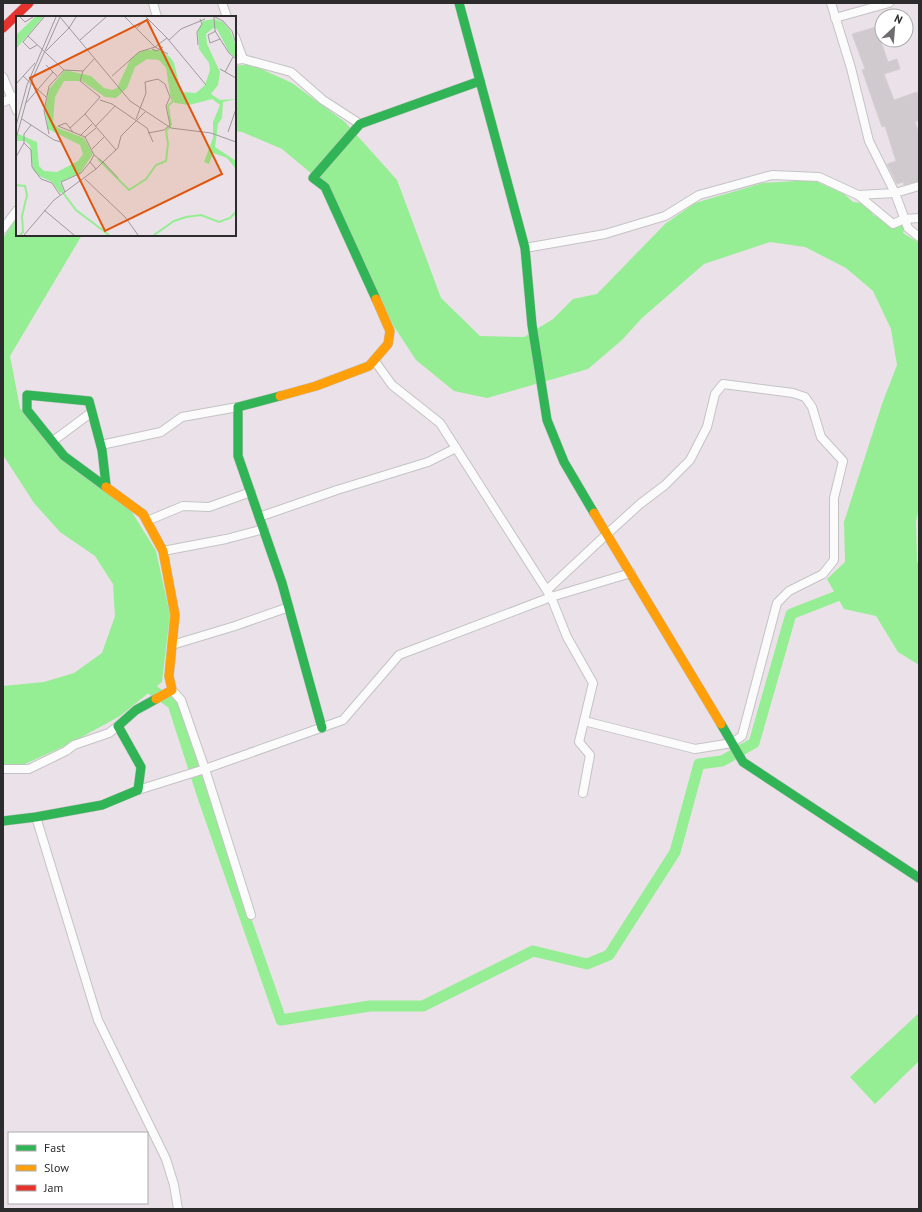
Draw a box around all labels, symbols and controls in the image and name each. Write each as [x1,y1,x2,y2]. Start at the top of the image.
north arrow [874,8,914,48]
text: N [892,11,905,27]
inset map [16,16,236,236]
legend [8,1132,148,1204]
text: Fast [44,1140,65,1155]
text: Slow [44,1160,69,1175]
text: Jam [43,1180,63,1195]

